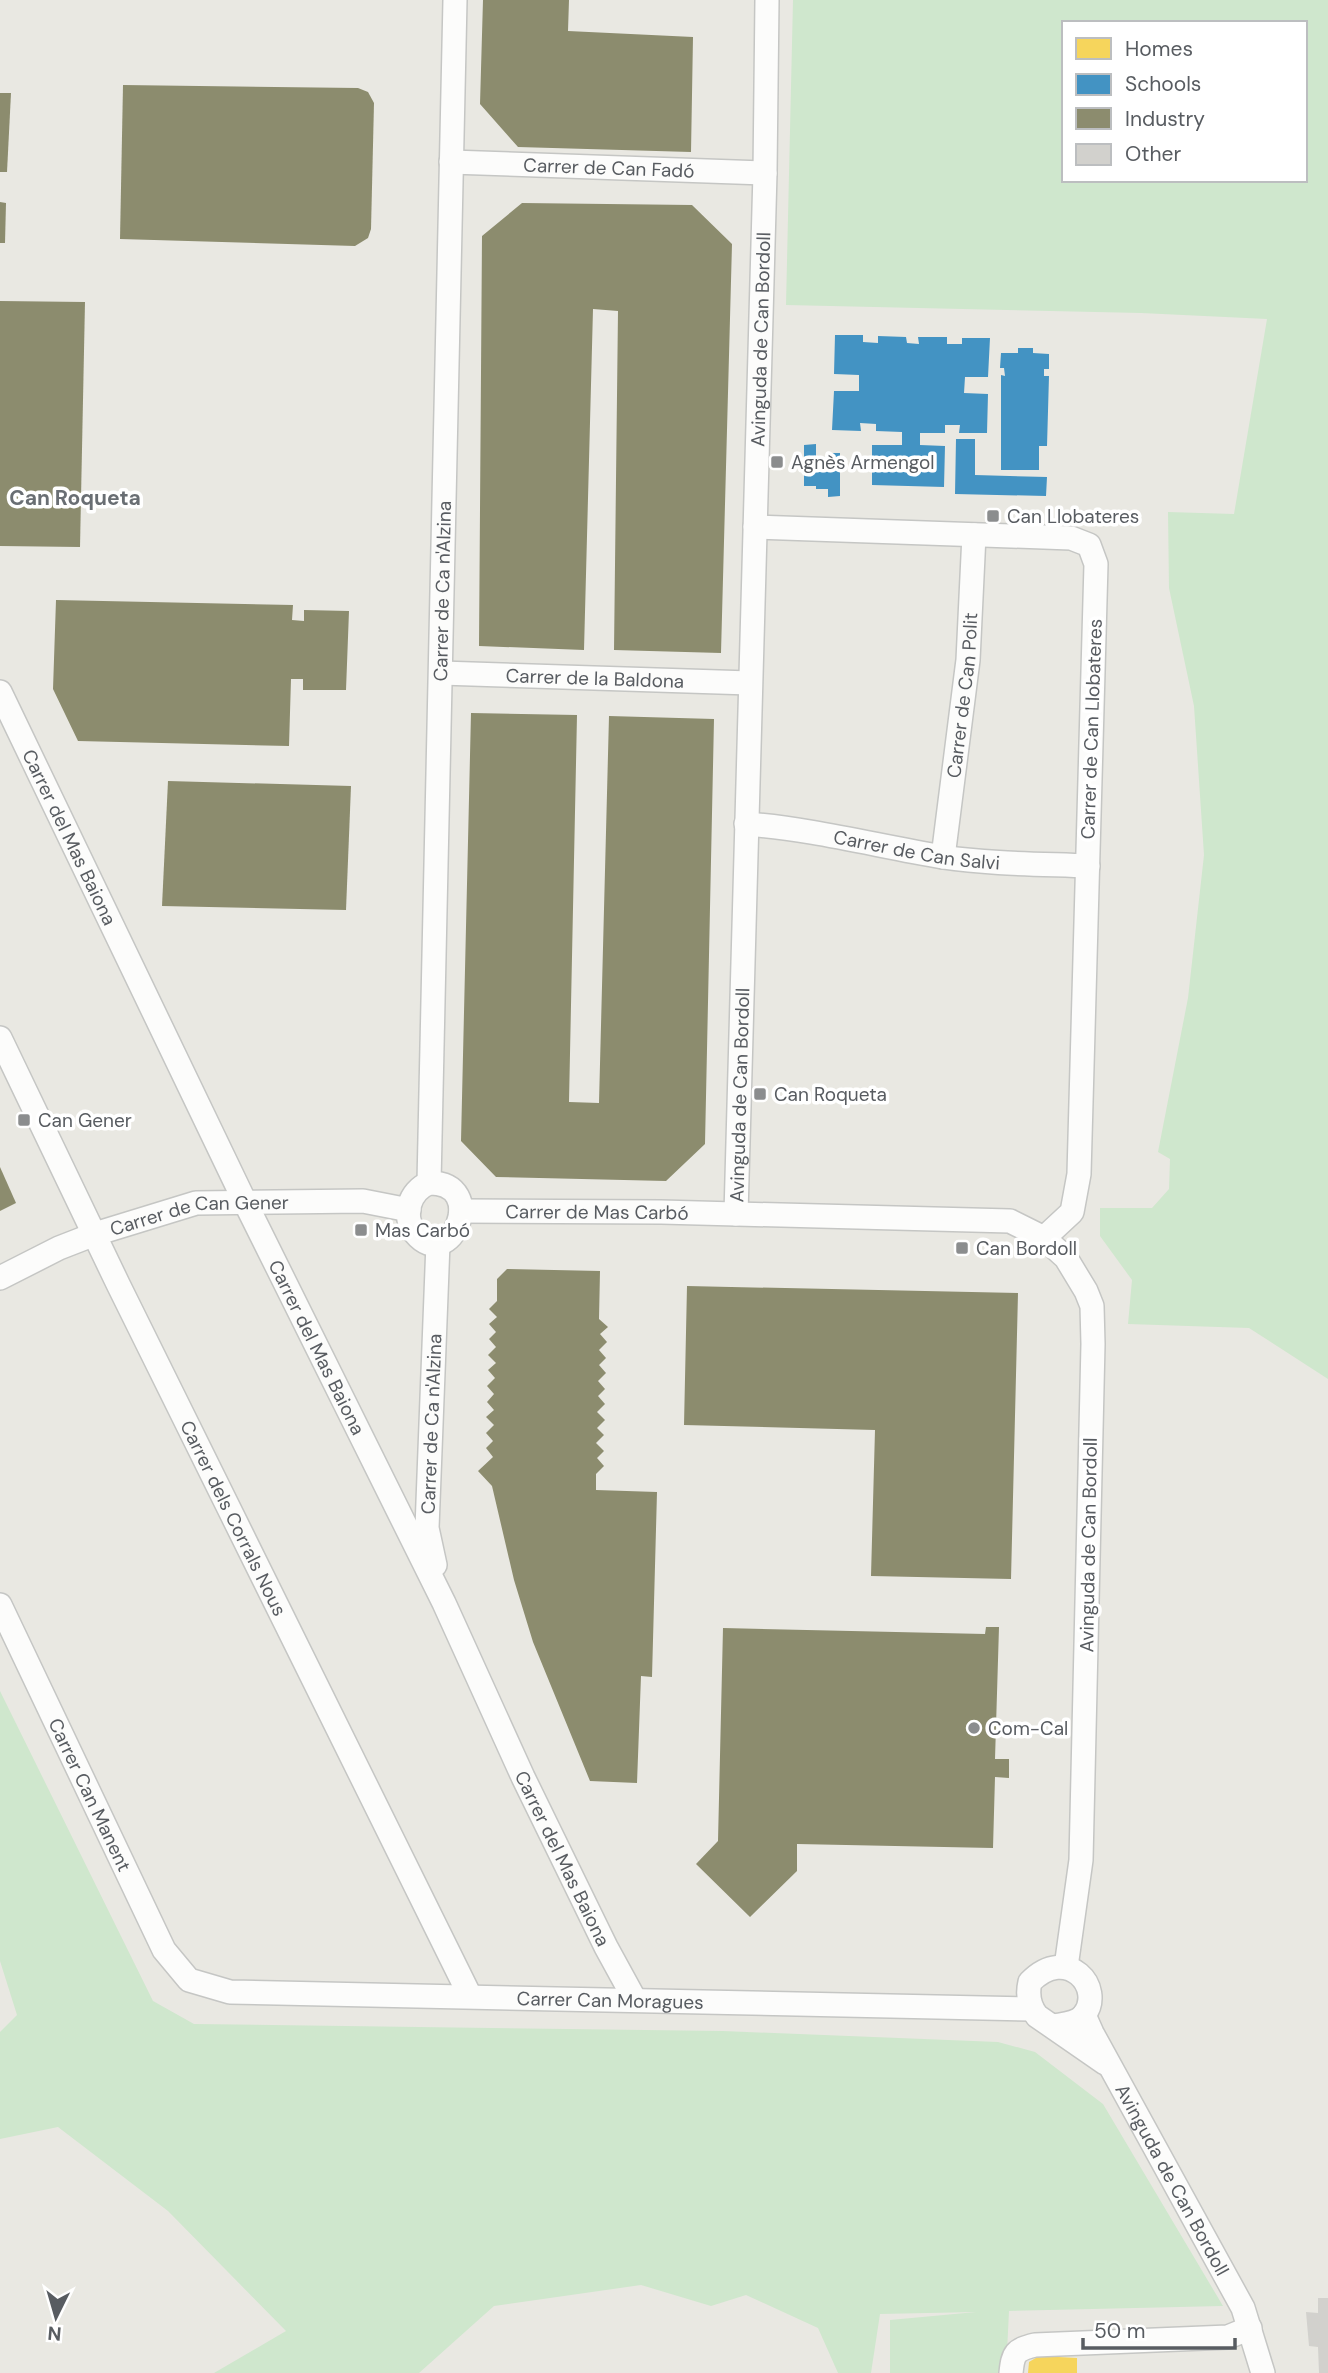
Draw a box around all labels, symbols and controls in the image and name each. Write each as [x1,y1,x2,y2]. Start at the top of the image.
legend [1062,21,1307,182]
text: Homes [1125,35,1193,63]
text: Schools [1125,70,1201,98]
text: Industry [1125,105,1205,133]
text: Other [1125,140,1181,168]
street label: Carrer de Can Fadó [523,153,695,184]
street label: Avinguda de Can Bordoll [745,232,776,447]
place label: Agnès Armengol [791,450,935,475]
marker: Agnès Armengol [769,454,785,470]
district label: Can Roqueta [9,484,141,512]
street label: Carrer de Ca n'Alzina [428,501,457,682]
place label: Can Llobateres [1007,504,1139,529]
marker: Can Llobateres [985,508,1001,524]
street label: Carrer de Can Polit [941,612,983,779]
street label: Carrer de Can Llobateres [1075,618,1108,840]
street label: Carrer de la Baldona [505,663,685,694]
street label: Carrer del Mas Baiona [16,745,122,929]
street label: Carrer de Can Salvi [831,824,1001,876]
street label: Avinguda de Can Bordoll [724,987,755,1203]
place label: Can Roqueta [774,1082,887,1107]
marker: Can Roqueta [752,1086,768,1102]
place label: Can Gener [38,1108,132,1133]
marker: Can Gener [16,1112,32,1128]
street label: Carrer de Can Gener [107,1190,289,1242]
street label: Carrer de Mas Carbó [505,1199,689,1226]
place label: Mas Carbó [375,1218,470,1243]
marker: Mas Carbó [353,1222,369,1238]
place label: Can Bordoll [976,1236,1077,1261]
marker: Can Bordoll [954,1240,970,1256]
street label: Carrer del Mas Baiona [263,1256,371,1439]
street label: Carrer de Ca n'Alzina [416,1333,447,1515]
street label: Carrer dels Corrals Nous [174,1416,292,1620]
street label: Avinguda de Can Bordoll [1074,1437,1103,1653]
street label: Carrer Can Manent [43,1714,137,1876]
place label: Com-Cal [988,1716,1068,1741]
marker: Com-Cal [966,1720,982,1736]
street label: Carrer del Mas Baiona [509,1767,616,1950]
street label: Carrer Can Moragues [516,1986,704,2015]
street label: Avinguda de Can Bordoll [1109,2080,1235,2280]
north arrow [21,2282,91,2352]
scale bar [1083,2306,1235,2350]
text: 50 m [1094,2317,1145,2345]
text: N [47,2320,63,2346]

